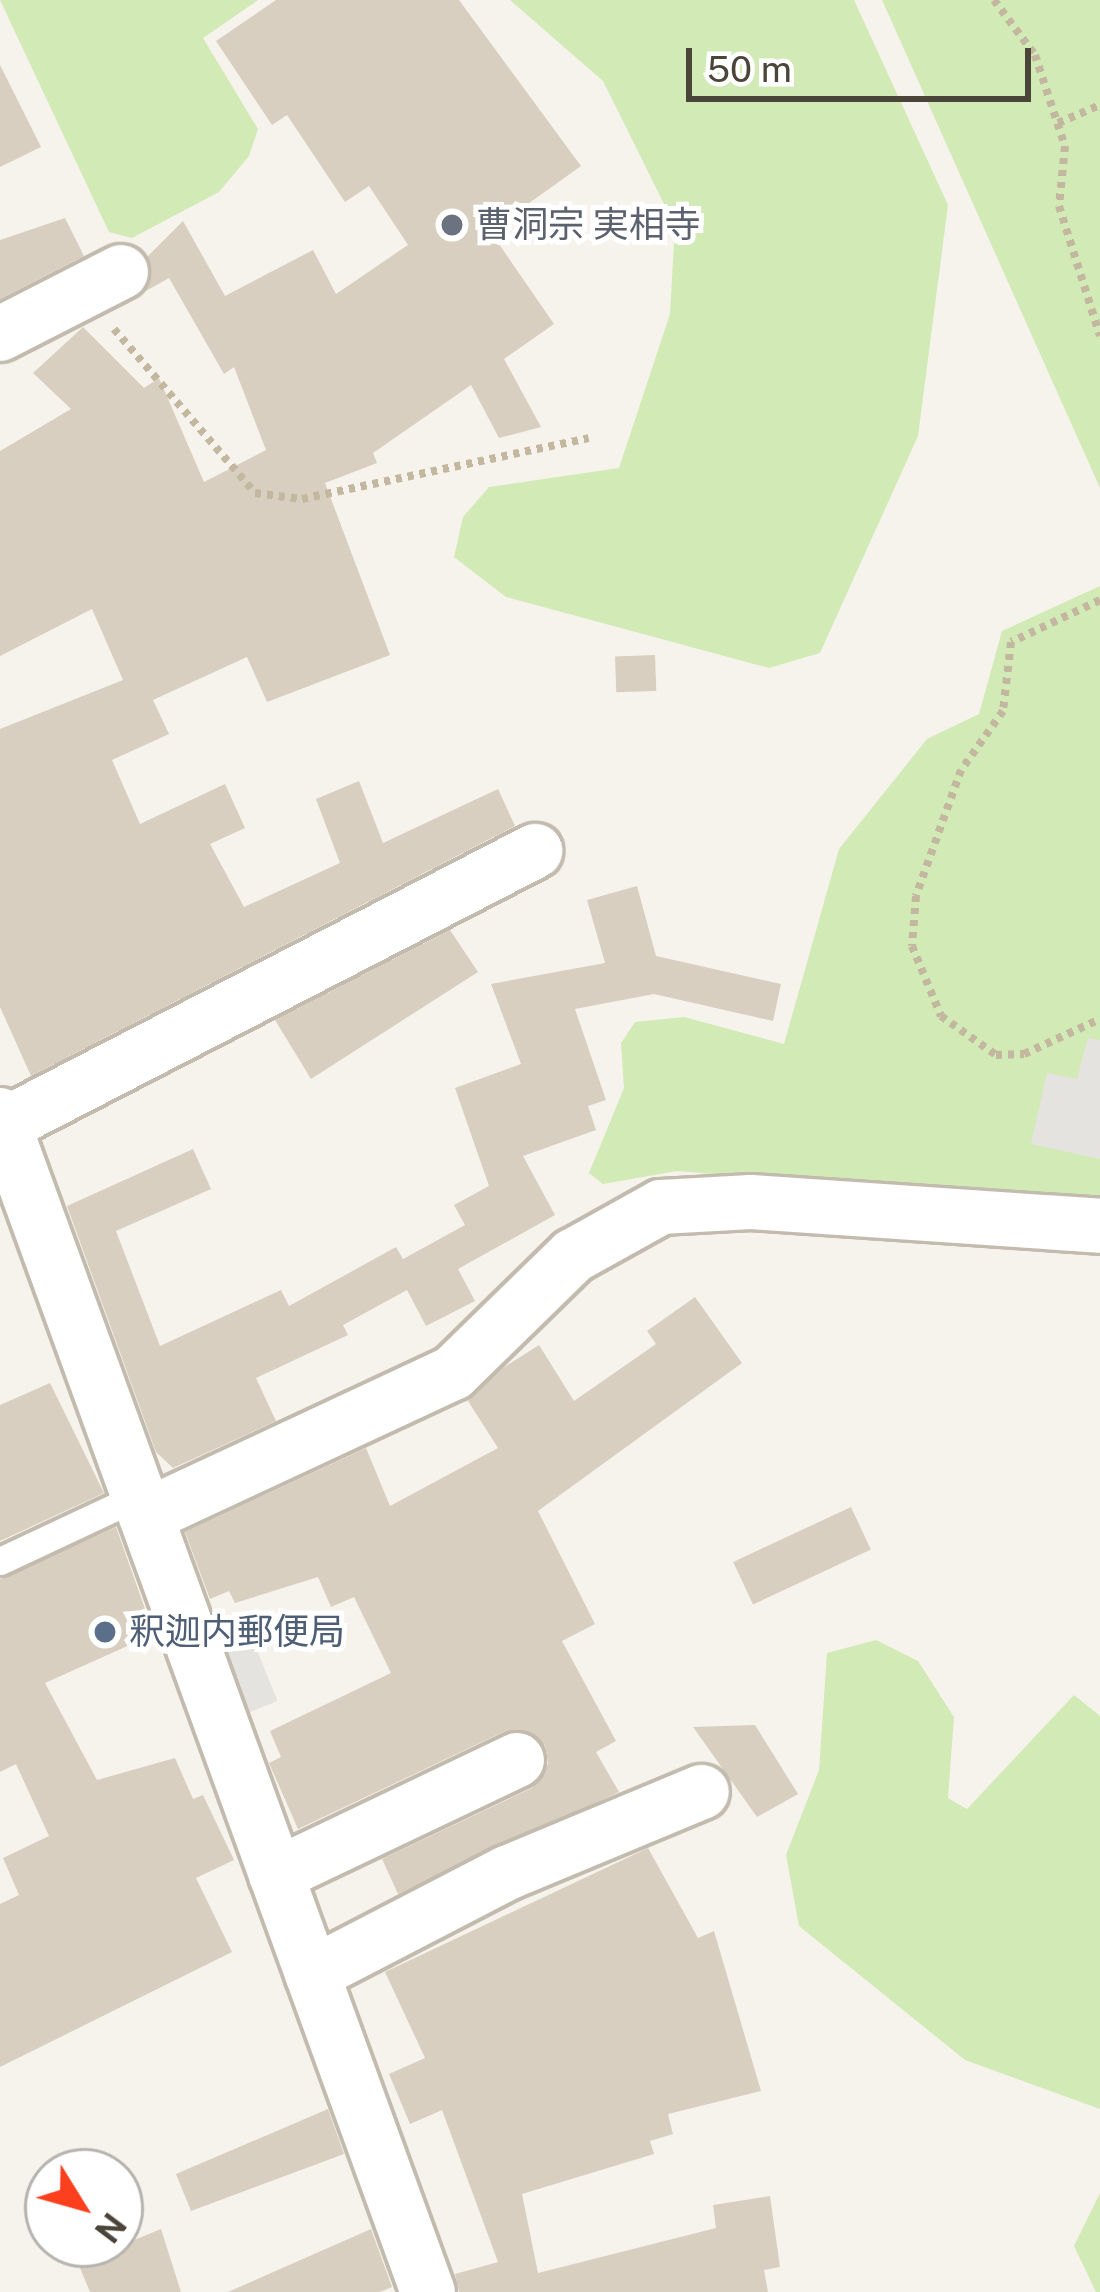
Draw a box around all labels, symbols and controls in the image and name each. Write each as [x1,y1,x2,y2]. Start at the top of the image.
scale bar [692,24,1037,98]
text: 50 m [707,48,792,90]
place label: 曹洞宗 実相寺 [476,203,701,247]
marker: 曹洞宗 実相寺 [439,212,465,238]
place label: 釈迦内郵便局 [129,1610,345,1654]
marker: 釈迦内郵便局 [92,1619,118,1645]
north arrow [24,2148,144,2268]
text: N [87,2206,133,2250]

